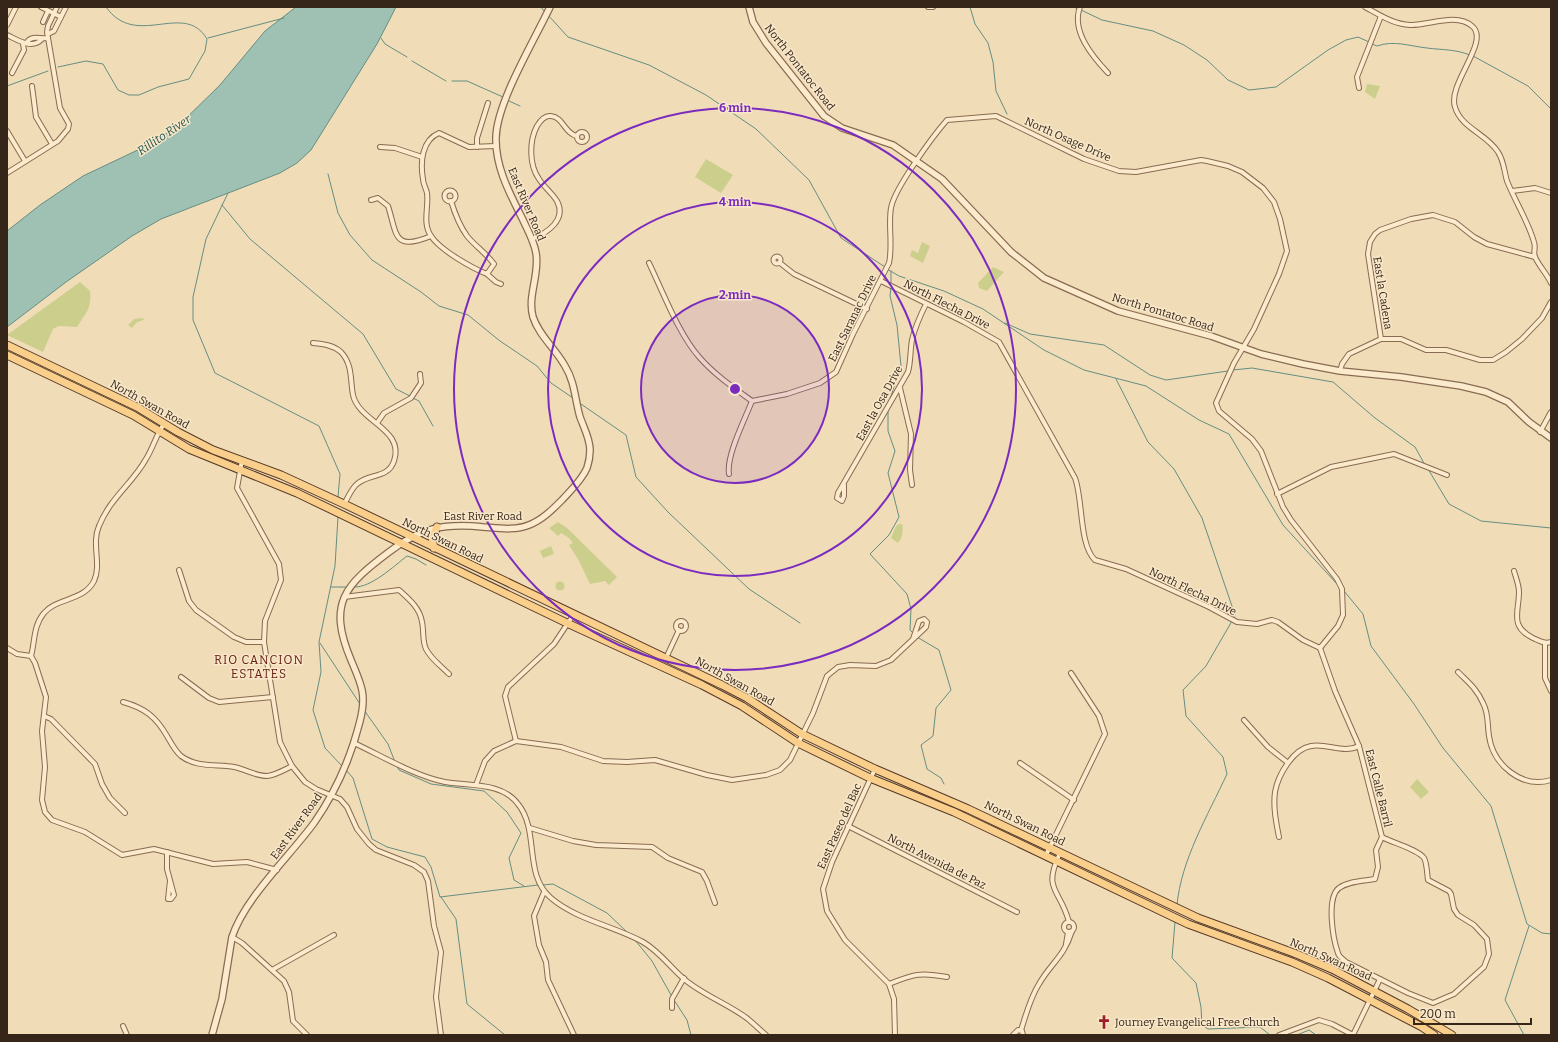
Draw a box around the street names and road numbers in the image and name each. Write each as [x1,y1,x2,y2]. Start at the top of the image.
street label: North Pontatoc Road [762,22,838,113]
street label: North Osage Drive [1023,115,1113,164]
street label: East River Road [505,165,548,243]
street label: East la Cadena [1370,256,1395,331]
street label: East Saranac Drive [826,273,879,364]
street label: North Flecha Drive [901,277,992,332]
street label: North Pontatoc Road [1110,291,1216,334]
street label: East la Osa Drive [853,363,905,443]
street label: North Swan Road [108,377,192,432]
street label: East River Road [444,510,523,523]
street label: North Swan Road [400,515,486,566]
street label: North Flecha Drive [1147,565,1239,618]
street label: North Swan Road [693,654,777,709]
street label: East Calle Barril [1362,748,1395,829]
street label: East Paseo del Bac [815,781,864,871]
street label: East River Road [268,790,325,862]
street label: North Swan Road [982,798,1068,849]
street label: North Avenida de Paz [885,831,988,892]
street label: North Swan Road [1288,936,1374,984]

